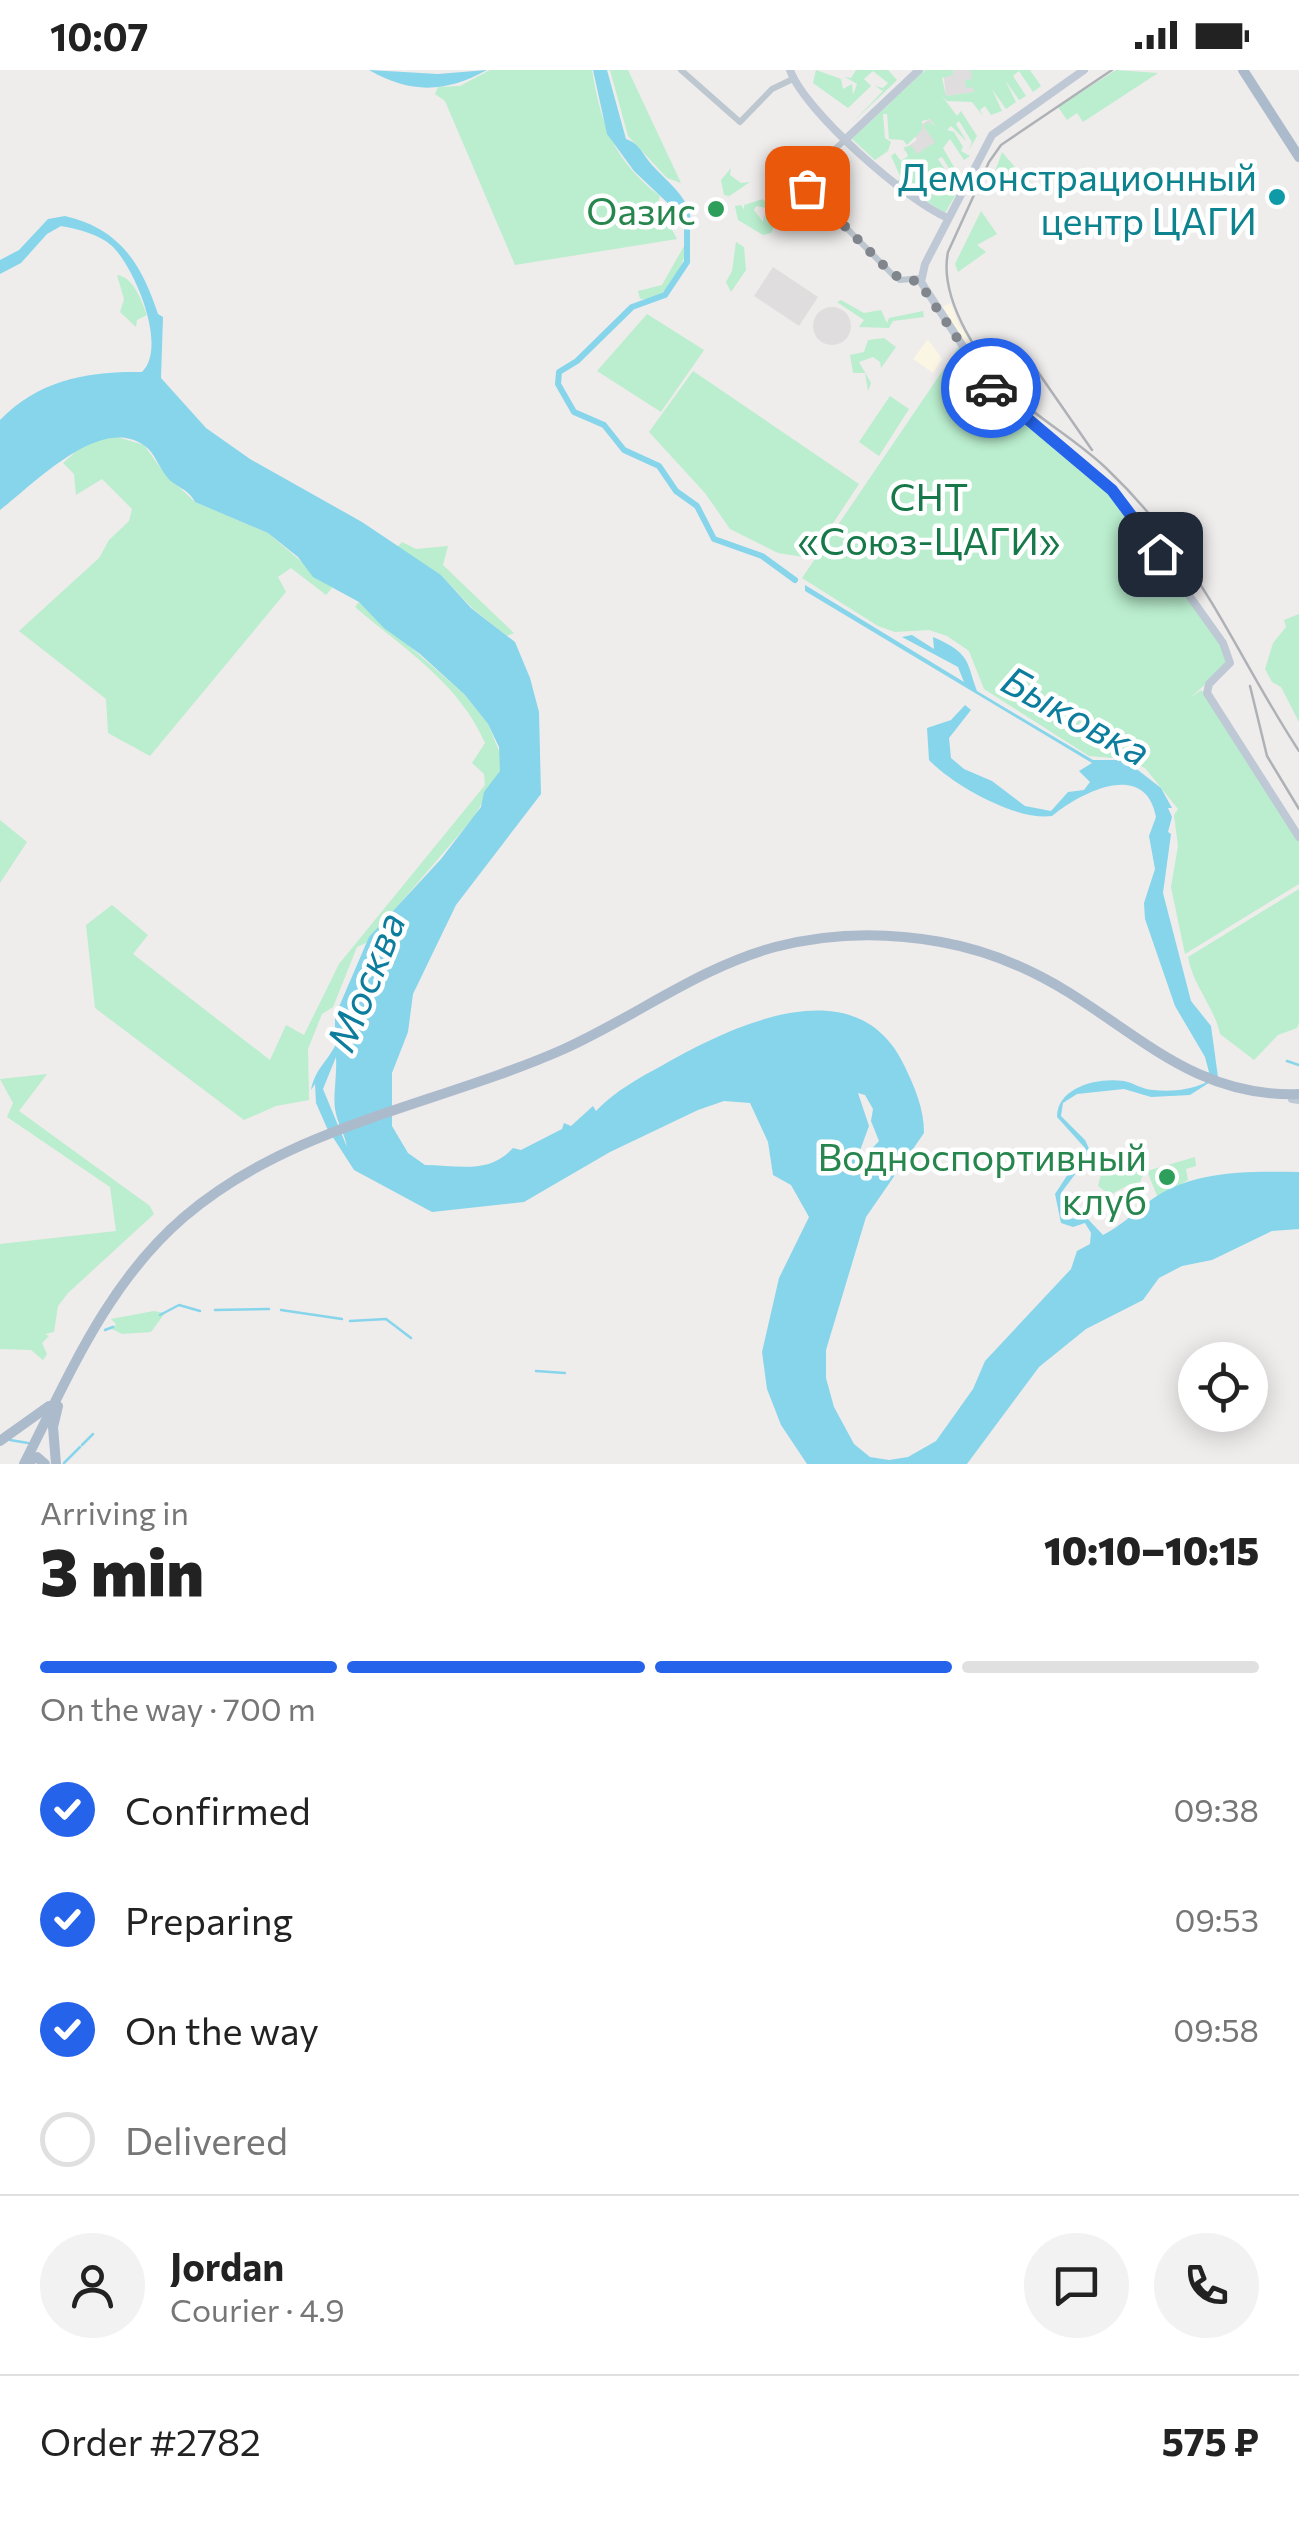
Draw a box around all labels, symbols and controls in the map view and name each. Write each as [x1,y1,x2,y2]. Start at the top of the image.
text: 10:07 [50,12,148,59]
pin [765,146,850,231]
place label: Демонстрационный центр ЦАГИ [898,152,1257,243]
icon: bag [780,161,835,216]
place label: Оазис [586,186,696,233]
marker: Демонстрационный центр ЦАГИ [1266,186,1288,208]
marker: Оазис [705,198,727,220]
courier [941,338,1041,438]
icon: car [964,361,1019,416]
park label: СНТ «Союз-ЦАГИ» [798,472,1060,563]
pin [1118,512,1203,597]
icon: home [1133,527,1188,582]
water label: Быковка [994,653,1160,775]
water label: Москва [314,904,414,1058]
place label: Водноспортивный клуб [818,1132,1147,1223]
marker: Водноспортивный клуб [1156,1166,1178,1188]
map controls [1178,1342,1268,1432]
button: locate [1178,1342,1268,1432]
text: Arriving in [40,1492,189,1532]
text: 10:10–10:15 [1044,1526,1259,1573]
text: 3 min [40,1530,204,1609]
text: On the way · 700 m [40,1688,316,1728]
icon: check [40,1782,95,1837]
text: Confirmed [125,1786,311,1833]
text: 09:38 [1173,1789,1259,1829]
icon: check [40,1892,95,1947]
text: Preparing [125,1896,293,1943]
text: 09:53 [1175,1899,1259,1939]
icon: check [40,2002,95,2057]
text: On the way [125,2006,319,2053]
text: 09:58 [1173,2009,1259,2049]
text: Delivered [125,2116,288,2163]
button: person [40,2233,145,2338]
button: chat [1024,2233,1129,2338]
button: phone [1154,2233,1259,2338]
text: Jordan [170,2242,284,2289]
text: Courier · 4.9 [170,2289,345,2329]
text: Order #2782 [40,2417,261,2464]
text: 575 ₽ [1162,2417,1259,2464]

